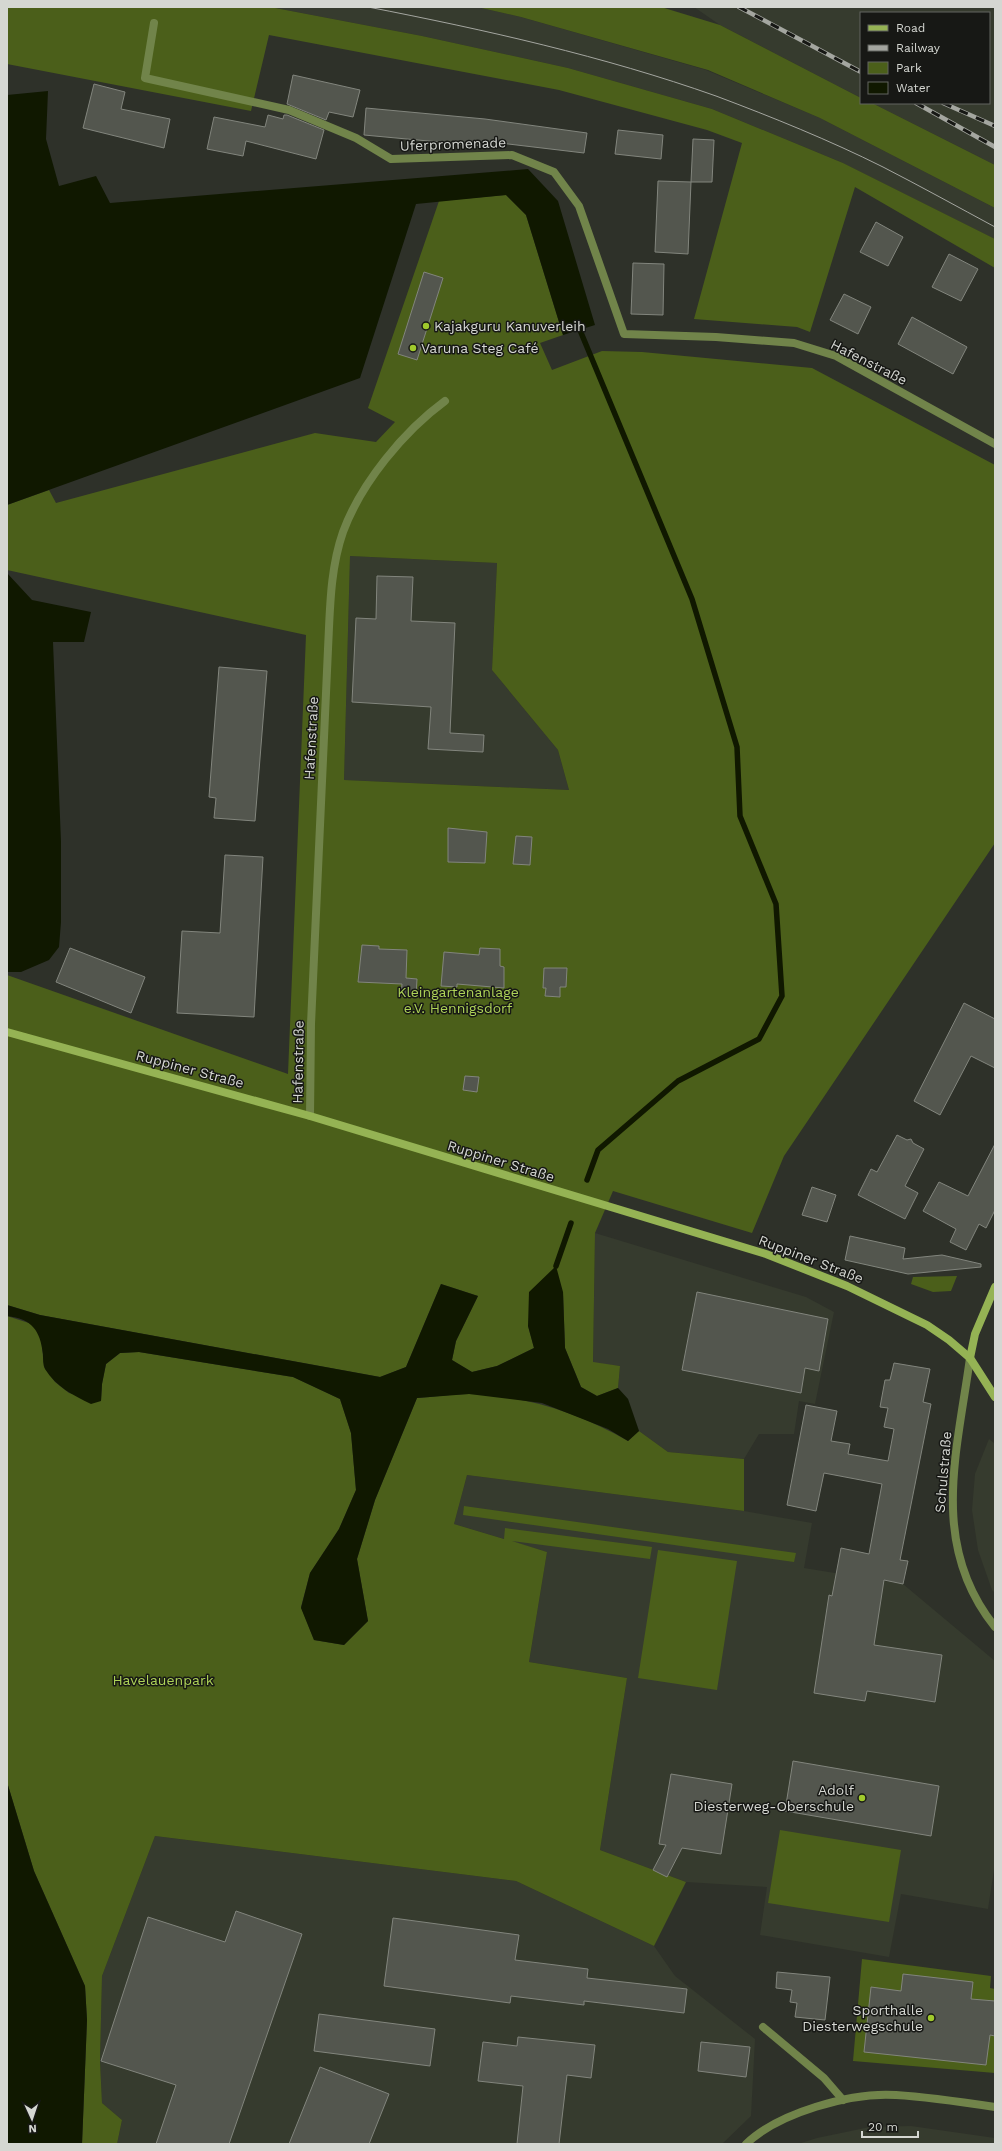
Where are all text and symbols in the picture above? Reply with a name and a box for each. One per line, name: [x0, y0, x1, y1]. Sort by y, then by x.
legend: [860, 12, 990, 104]
text: Road: [896, 21, 925, 35]
text: Railway: [896, 41, 941, 55]
text: Park: [896, 61, 922, 75]
text: Water: [896, 81, 931, 95]
street label: Uferpromenade: [399, 134, 507, 154]
place label: Kajakguru Kanuverleih: [434, 318, 586, 334]
marker: Kajakguru Kanuverleih: [421, 321, 431, 331]
street label: Hafenstraße: [828, 336, 910, 388]
place label: Varuna Steg Café: [421, 340, 539, 356]
marker: Varuna Steg Café: [408, 343, 418, 353]
street label: Hafenstraße: [301, 696, 321, 780]
park label: Kleingartenanlage e.V. Hennigsdorf: [397, 984, 519, 1016]
street label: Hafenstraße: [289, 1020, 307, 1104]
street label: Ruppiner Straße: [134, 1047, 246, 1091]
street label: Ruppiner Straße: [446, 1137, 556, 1185]
street label: Ruppiner Straße: [756, 1232, 866, 1286]
street label: Schulstraße: [931, 1431, 955, 1513]
park label: Havelauenpark: [112, 1672, 214, 1688]
place label: Adolf Diesterweg-Oberschule: [693, 1782, 854, 1814]
marker: Adolf Diesterweg-Oberschule: [857, 1793, 867, 1803]
place label: Sporthalle Diesterwegschule: [802, 2002, 923, 2034]
marker: Sporthalle Diesterwegschule: [926, 2013, 936, 2023]
north arrow: [12, 2099, 52, 2139]
scale bar: [862, 2113, 918, 2139]
text: 20 m: [868, 2120, 898, 2134]
text: N: [28, 2122, 37, 2135]

